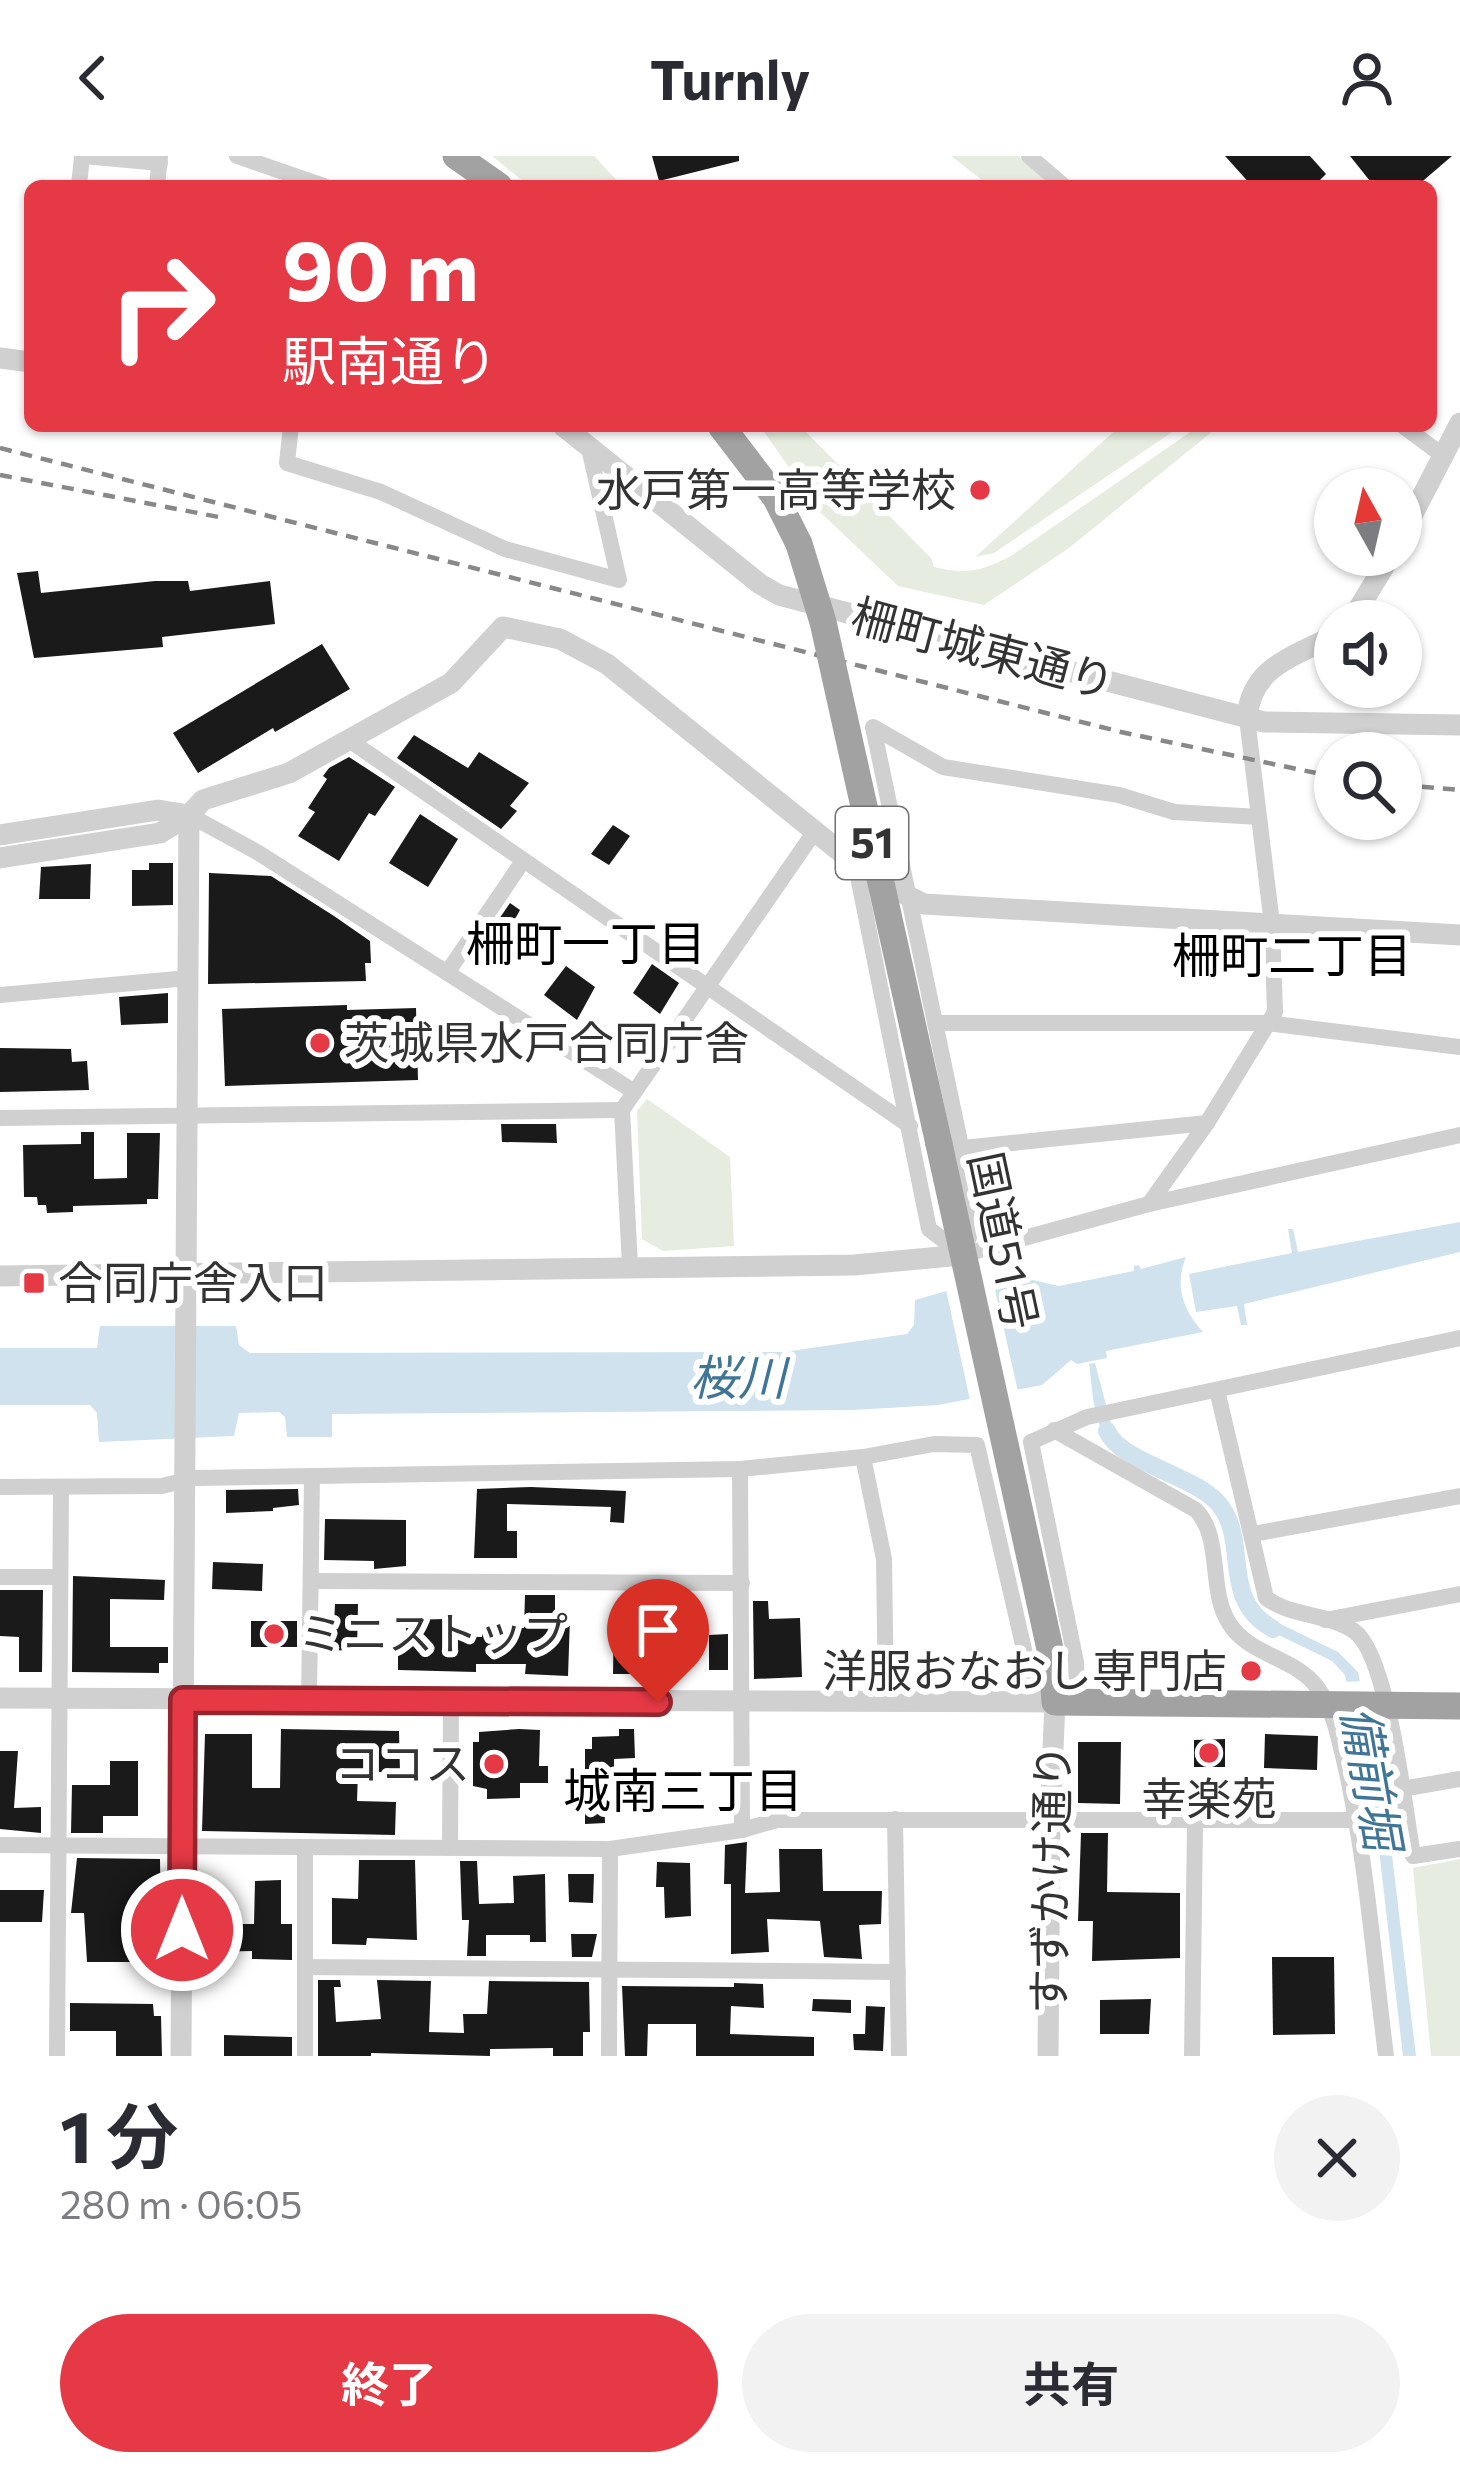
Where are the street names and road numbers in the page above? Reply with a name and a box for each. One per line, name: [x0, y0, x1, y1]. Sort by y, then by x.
street label: 柵町城東通り: [846, 585, 1121, 708]
road number: 51: [836, 807, 908, 879]
street label: 国道51号: [960, 1147, 1051, 1334]
street label: すずかけ通り: [1019, 1743, 1078, 2014]

